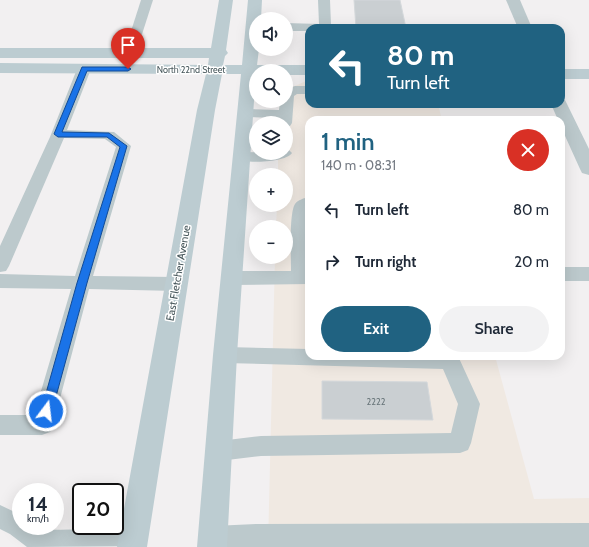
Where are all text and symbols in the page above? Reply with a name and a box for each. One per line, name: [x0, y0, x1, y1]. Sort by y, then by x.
map controls: [249, 12, 293, 264]
button: sound: [249, 12, 293, 56]
pin: [111, 28, 145, 69]
icon: arrive: [117, 34, 139, 56]
text: 80 m: [387, 38, 454, 72]
icon: left: [321, 40, 373, 92]
street label: North 22nd Street: [157, 64, 225, 75]
button: search: [249, 64, 293, 108]
text: Turn left: [387, 72, 450, 94]
button: layers: [249, 116, 293, 160]
text: 1 min: [321, 127, 375, 156]
button: close: [507, 129, 549, 171]
text: 140 m · 08:31: [321, 157, 396, 173]
button: +: [249, 168, 293, 212]
icon: left: [321, 199, 343, 221]
text: Turn left: [355, 201, 409, 219]
text: 80 m: [513, 201, 549, 219]
button: −: [249, 220, 293, 264]
street label: East Fletcher Avenue: [163, 224, 193, 322]
icon: right: [321, 251, 343, 273]
text: Turn right: [355, 253, 416, 271]
text: 20 m: [514, 253, 549, 271]
button: Exit: [321, 306, 431, 352]
button: Share: [439, 306, 549, 352]
position arrow: [25, 390, 67, 432]
house number: 2222: [367, 396, 386, 407]
speed limit sign: 20: [72, 483, 124, 535]
text: 14: [28, 492, 48, 516]
text: km/h: [27, 512, 49, 525]

